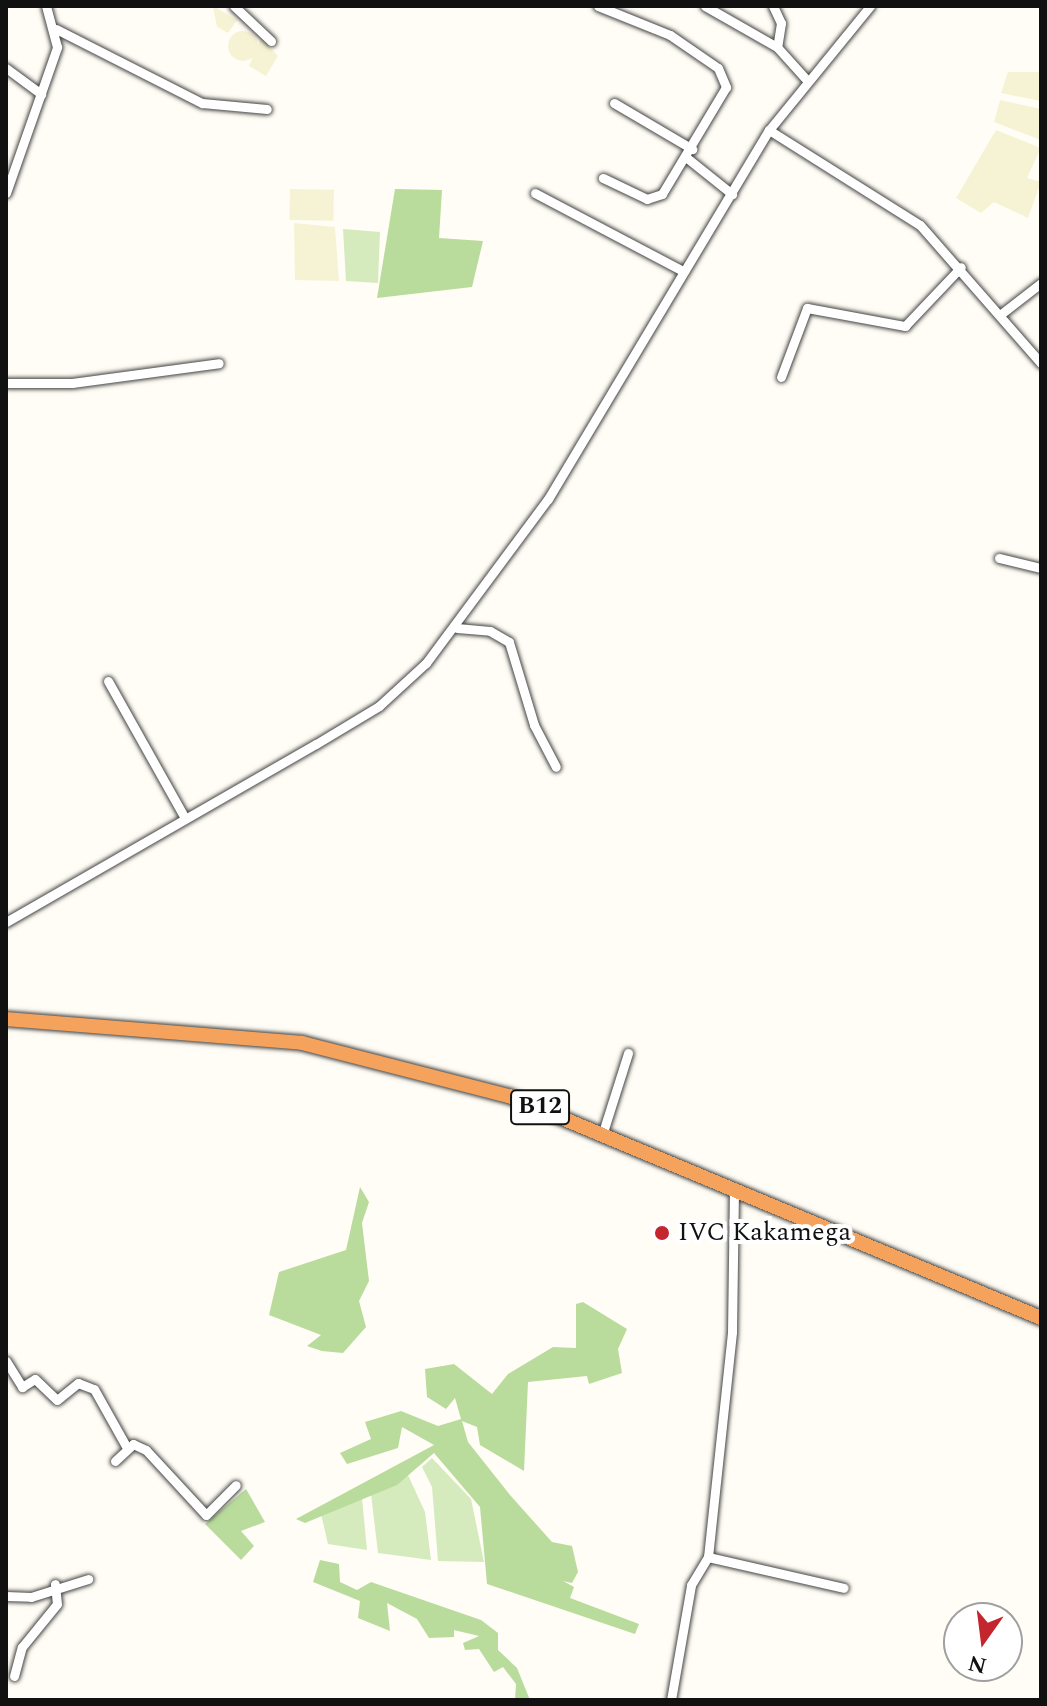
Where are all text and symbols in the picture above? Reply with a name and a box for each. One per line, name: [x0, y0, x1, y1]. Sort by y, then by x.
road number: B12: [510, 1087, 570, 1127]
place label: IVC Kakamega: [678, 1217, 851, 1249]
marker: IVC Kakamega: [653, 1224, 671, 1242]
north arrow: [943, 1602, 1023, 1682]
text: N: [965, 1646, 990, 1682]

